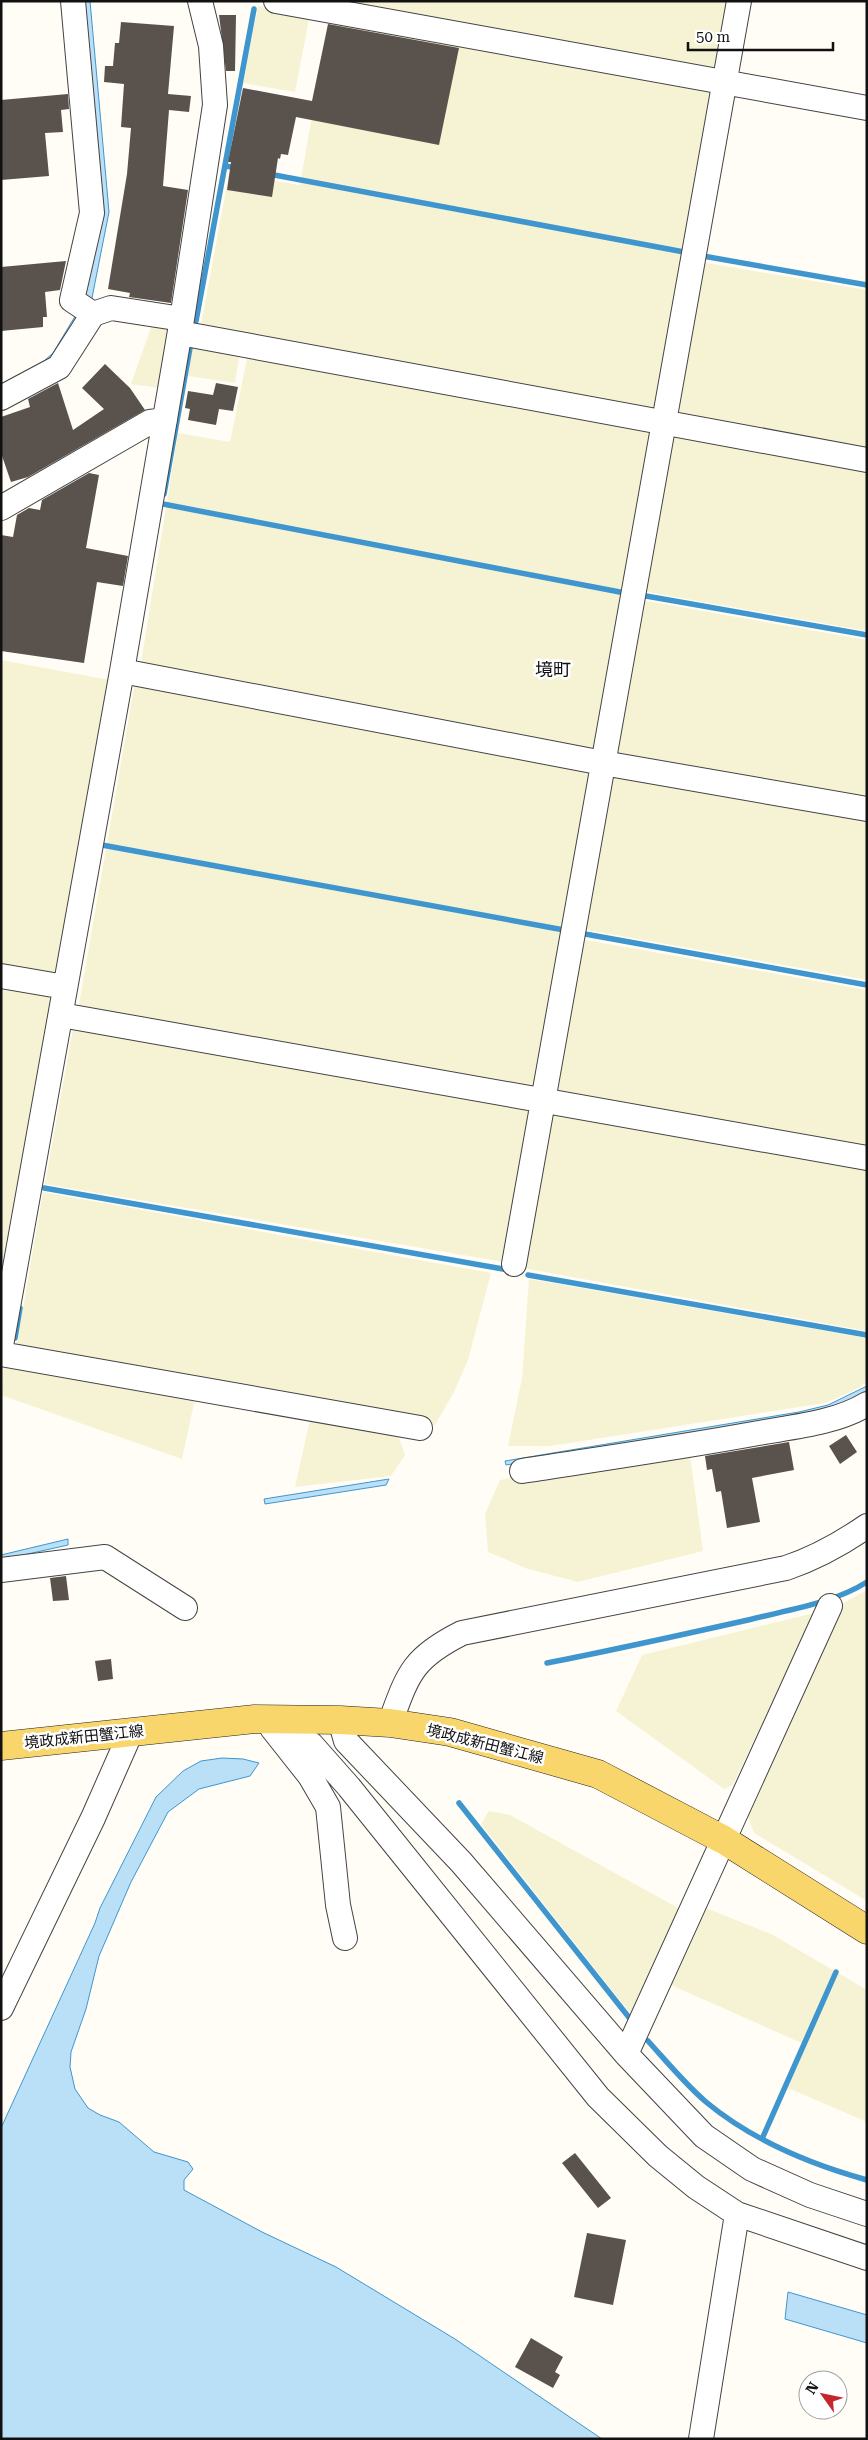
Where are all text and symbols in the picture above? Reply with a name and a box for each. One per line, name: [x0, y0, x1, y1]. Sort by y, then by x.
scale bar: [688, 20, 833, 52]
text: 50 m: [696, 28, 731, 46]
district label: 境町: [535, 659, 571, 680]
street label: 境政成新田蟹江線: [425, 1721, 545, 1767]
street label: 境政成新田蟹江線: [23, 1722, 145, 1752]
north arrow: [798, 2370, 848, 2420]
text: N: [802, 2379, 822, 2397]

